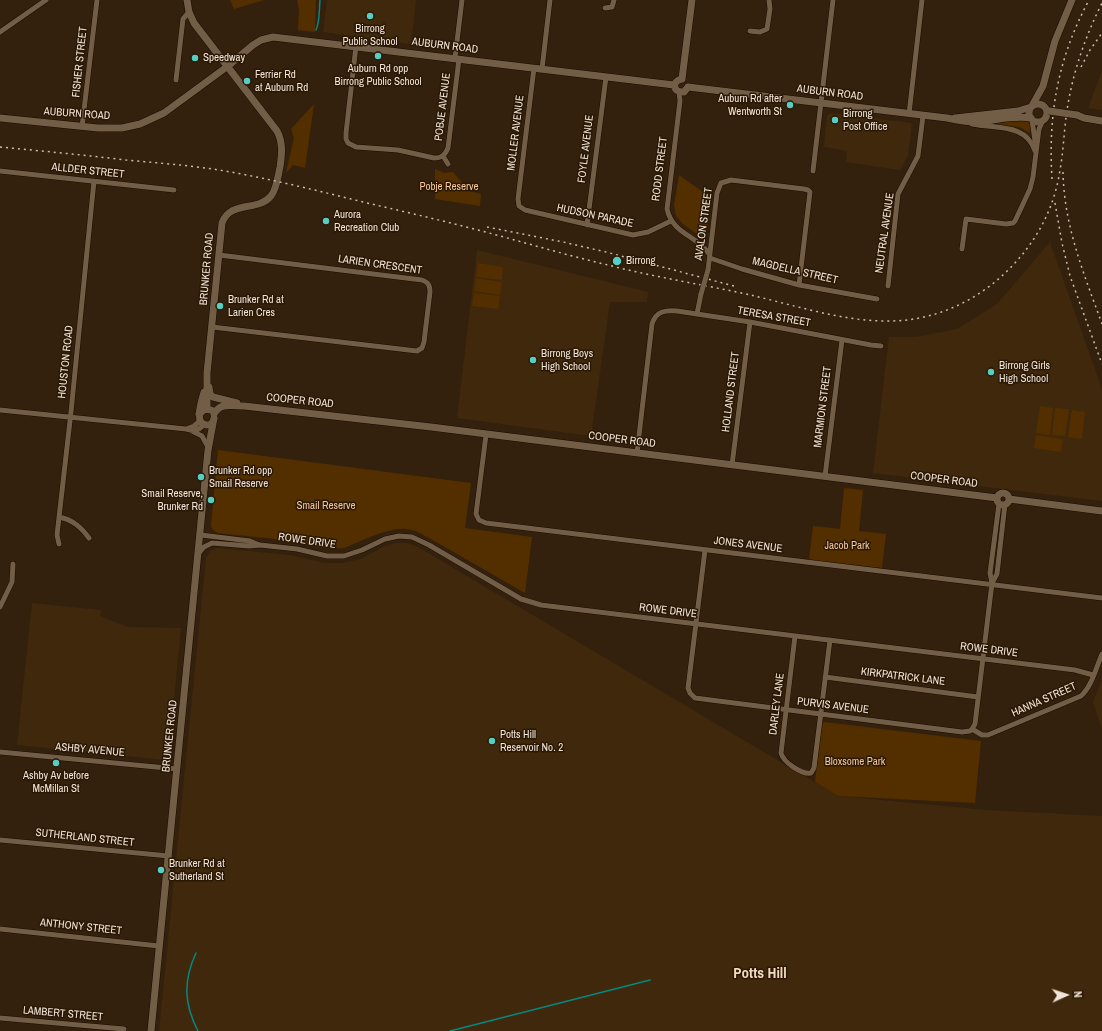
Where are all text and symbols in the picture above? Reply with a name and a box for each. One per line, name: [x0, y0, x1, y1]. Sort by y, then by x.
marker: Birrong Public School: [365, 11, 375, 21]
place label: Birrong Public School: [342, 22, 398, 48]
street label: FISHER STREET: [70, 26, 90, 98]
street label: AUBURN ROAD: [411, 35, 479, 57]
place label: Speedway: [203, 51, 245, 65]
marker: Auburn Rd opp Birrong Public School: [373, 51, 383, 61]
marker: Speedway: [190, 53, 200, 63]
place label: Auburn Rd opp Birrong Public School: [334, 62, 422, 88]
place label: Ferrier Rd at Auburn Rd: [255, 68, 308, 94]
street label: POBJE AVENUE: [432, 72, 454, 142]
marker: Ferrier Rd at Auburn Rd: [242, 76, 252, 86]
street label: AUBURN ROAD: [796, 82, 864, 104]
place label: Auburn Rd after Wentworth St: [718, 92, 782, 118]
street label: MOLLER AVENUE: [505, 94, 527, 172]
marker: Auburn Rd after Wentworth St: [785, 100, 795, 110]
street label: AUBURN ROAD: [43, 105, 111, 123]
place label: Birrong Post Office: [843, 107, 887, 133]
street label: FOYLE AVENUE: [575, 114, 597, 184]
marker: Birrong Post Office: [830, 115, 840, 125]
street label: RODD STREET: [650, 136, 670, 202]
street label: ALLDER STREET: [51, 161, 125, 181]
park label: Pobje Reserve: [419, 180, 479, 194]
street label: AVALON STREET: [692, 187, 716, 261]
street label: NEUTRAL AVENUE: [873, 192, 897, 274]
street label: HUDSON PARADE: [555, 201, 635, 231]
place label: Aurora Recreation Club: [334, 208, 399, 234]
marker: Aurora Recreation Club: [321, 216, 331, 226]
street label: BRUNKER ROAD: [197, 232, 217, 306]
street label: LARIEN CRESCENT: [337, 253, 423, 277]
place label: Birrong: [626, 254, 656, 268]
marker: Birrong: [611, 255, 623, 267]
street label: MAGDELLA STREET: [751, 255, 839, 287]
place label: Brunker Rd at Larien Cres: [228, 293, 284, 319]
marker: Brunker Rd at Larien Cres: [215, 301, 225, 311]
street label: TERESA STREET: [736, 304, 812, 330]
street label: HOUSTON ROAD: [56, 325, 76, 399]
place label: Birrong Boys High School: [541, 347, 593, 373]
street label: HOLLAND STREET: [720, 351, 742, 433]
marker: Birrong Boys High School: [528, 355, 538, 365]
place label: Birrong Girls High School: [999, 359, 1050, 385]
street label: MARMION STREET: [811, 366, 835, 448]
marker: Birrong Girls High School: [986, 367, 996, 377]
street label: COOPER ROAD: [266, 391, 334, 411]
street label: COOPER ROAD: [588, 429, 656, 451]
place label: Brunker Rd opp Smail Reserve: [209, 464, 272, 490]
street label: COOPER ROAD: [910, 469, 978, 491]
marker: Brunker Rd opp Smail Reserve: [196, 472, 206, 482]
place label: Smail Reserve, Brunker Rd: [141, 487, 203, 513]
marker: Smail Reserve, Brunker Rd: [206, 495, 216, 505]
park label: Smail Reserve: [296, 499, 356, 513]
street label: ROWE DRIVE: [277, 530, 337, 552]
street label: JONES AVENUE: [713, 534, 783, 556]
park label: Jacob Park: [824, 539, 870, 553]
street label: ROWE DRIVE: [638, 601, 698, 621]
street label: ROWE DRIVE: [959, 640, 1019, 660]
street label: KIRKPATRICK LANE: [860, 665, 946, 689]
street label: DARLEY LANE: [767, 672, 787, 736]
street label: HANNA STREET: [1009, 680, 1079, 720]
street label: PURVIS AVENUE: [796, 695, 870, 717]
street label: BRUNKER ROAD: [160, 699, 180, 773]
place label: Potts Hill Reservoir No. 2: [500, 728, 563, 754]
marker: Potts Hill Reservoir No. 2: [487, 736, 497, 746]
street label: ASHBY AVENUE: [55, 740, 125, 760]
park label: Bloxsome Park: [825, 755, 885, 769]
marker: Ashby Av before McMillan St: [51, 758, 61, 768]
place label: Ashby Av before McMillan St: [23, 769, 89, 795]
street label: SUTHERLAND STREET: [35, 826, 135, 850]
place label: Brunker Rd at Sutherland St: [169, 857, 225, 883]
marker: Brunker Rd at Sutherland St: [156, 865, 166, 875]
street label: ANTHONY STREET: [39, 916, 123, 938]
district label: Potts Hill: [733, 965, 787, 983]
north arrow: [1046, 975, 1086, 1015]
text: N: [1071, 991, 1085, 998]
street label: LAMBERT STREET: [22, 1004, 104, 1024]

